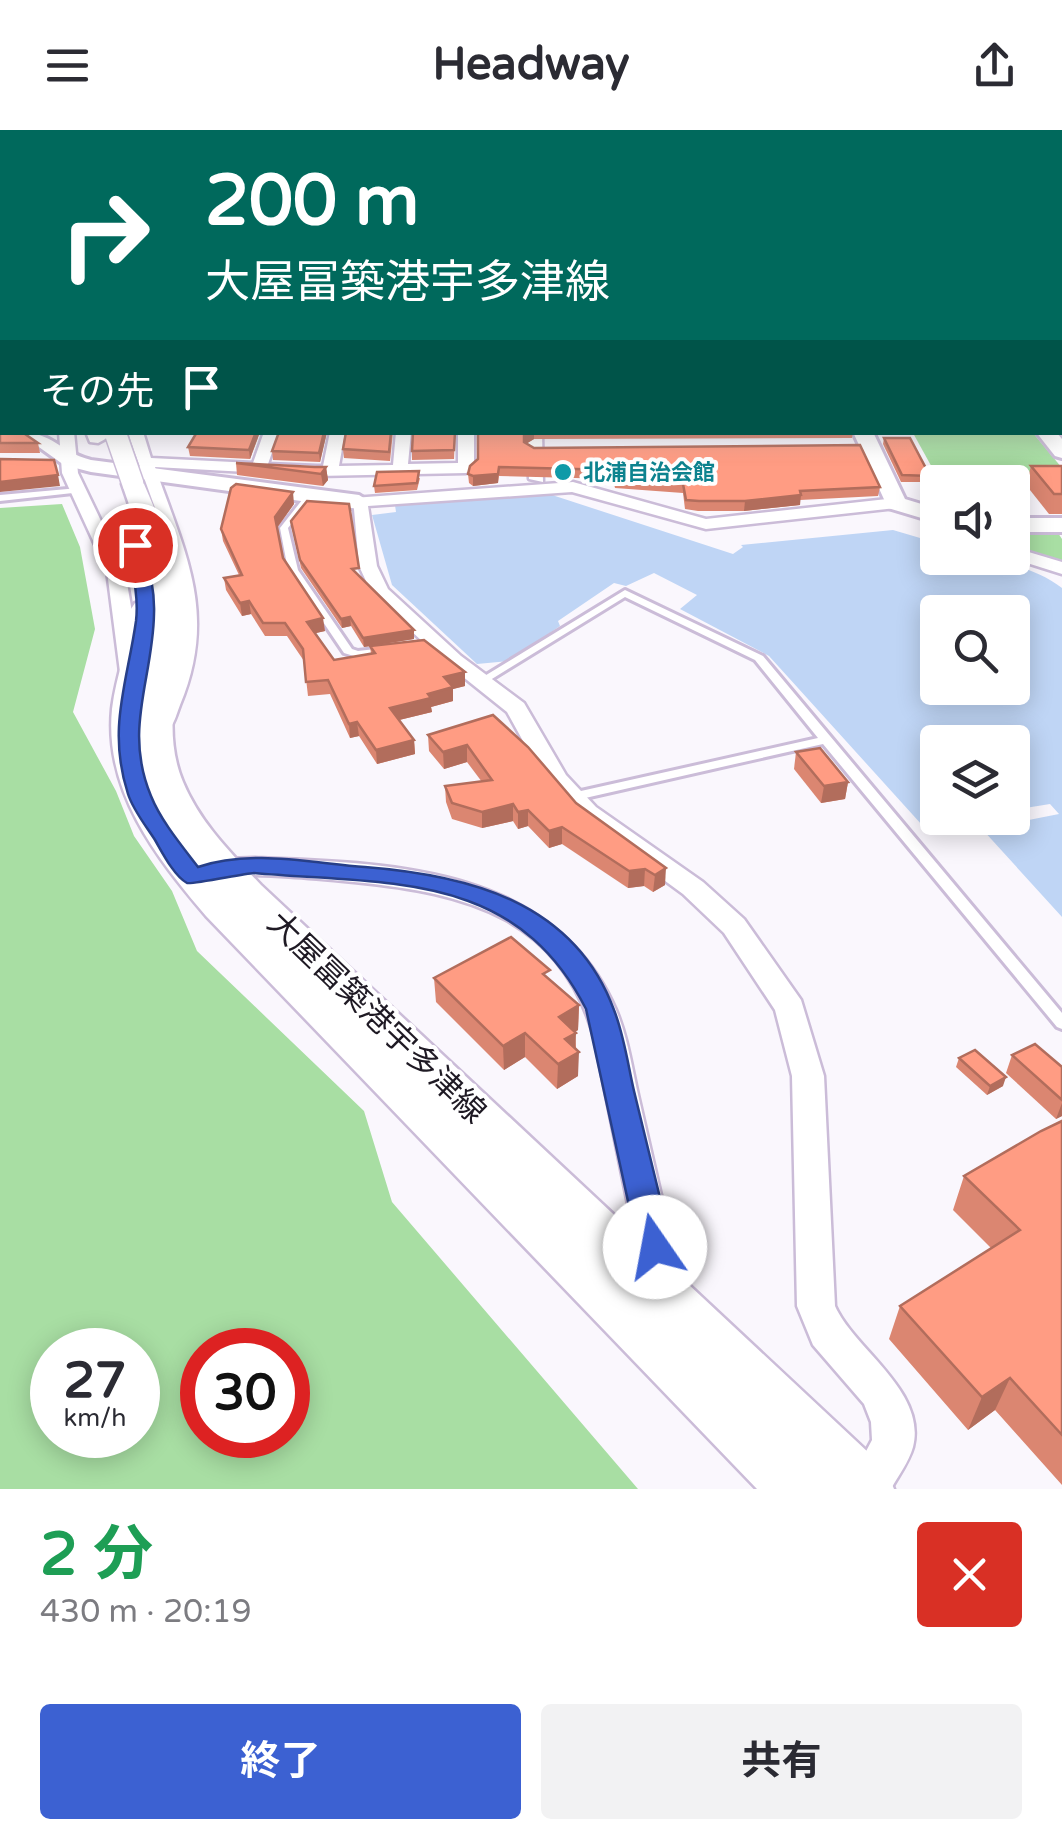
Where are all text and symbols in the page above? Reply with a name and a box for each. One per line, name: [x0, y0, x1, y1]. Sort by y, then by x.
icon: menu: [40, 38, 95, 93]
text: Headway: [433, 38, 629, 92]
icon: share: [967, 38, 1022, 93]
text: 200 m: [205, 160, 419, 244]
icon: right: [40, 170, 170, 300]
text: 大屋冨築港宇多津線: [205, 256, 610, 310]
icon: arrive: [174, 360, 229, 415]
text: その先: [40, 369, 154, 415]
place label: 北浦自治会館: [583, 460, 715, 486]
marker: 北浦自治会館: [552, 461, 574, 483]
map controls: [920, 465, 1030, 835]
button: sound: [920, 465, 1030, 575]
pin: [93, 503, 178, 588]
icon: arrive: [108, 518, 163, 573]
button: search: [920, 595, 1030, 705]
button: layers: [920, 725, 1030, 835]
street label: 大屋冨築港宇多津線: [260, 904, 493, 1131]
position arrow: [603, 1195, 707, 1299]
speed limit sign: 30: [180, 1328, 310, 1458]
text: 27: [64, 1351, 126, 1411]
text: km/h: [64, 1403, 126, 1433]
text: 2 分: [40, 1519, 153, 1591]
button: close: [917, 1522, 1022, 1627]
text: 430 m · 20:19: [40, 1593, 252, 1631]
button: 終了: [40, 1704, 521, 1819]
button: 共有: [541, 1704, 1022, 1819]

